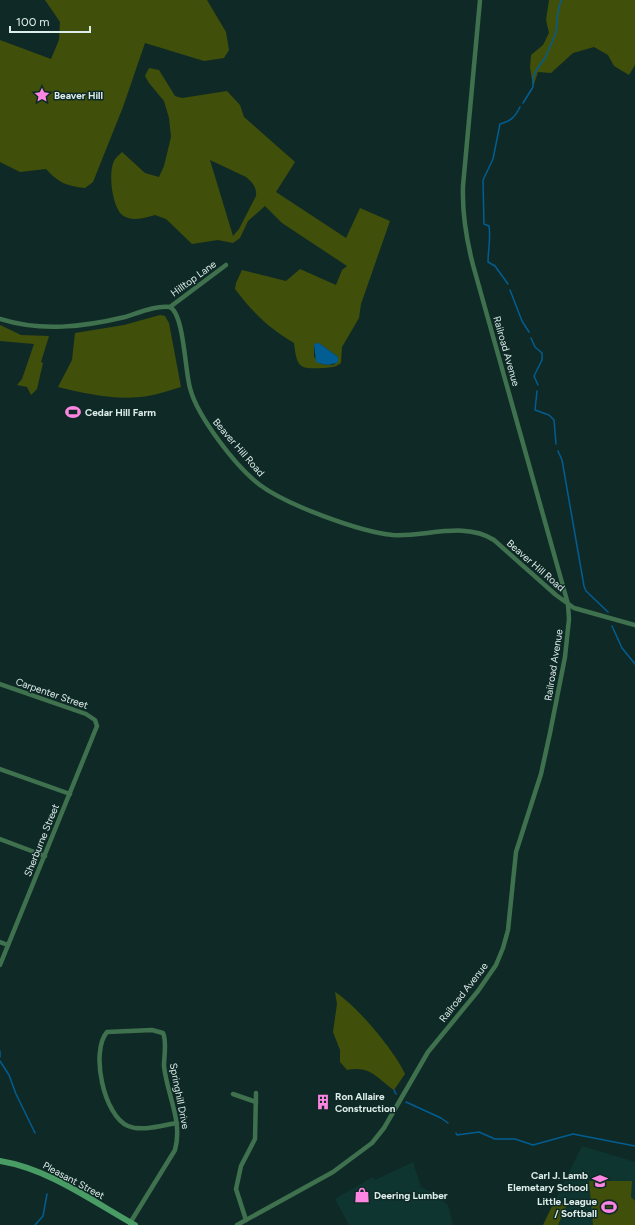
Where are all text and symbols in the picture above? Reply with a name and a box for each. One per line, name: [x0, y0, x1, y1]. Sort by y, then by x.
scale bar: [10, 8, 90, 34]
text: 100 m: [16, 15, 50, 29]
place icon: Beaver Hill: [33, 86, 51, 104]
place label: Beaver Hill: [54, 89, 103, 102]
street label: Hilltop Lane: [168, 257, 219, 299]
street label: Railroad Avenue: [490, 315, 523, 388]
sports icon: Cedar Hill Farm: [64, 403, 82, 421]
place label: Cedar Hill Farm: [85, 406, 156, 419]
street label: Beaver Hill Road: [210, 416, 267, 479]
street label: Beaver Hill Road: [504, 537, 567, 594]
street label: Railroad Avenue: [541, 628, 566, 702]
street label: Carpenter Street: [14, 675, 90, 712]
street label: Sherburne Street: [21, 802, 62, 878]
street label: Railroad Avenue: [436, 959, 491, 1025]
street label: Springhill Drive: [167, 1062, 192, 1131]
place label: Ron Allaire Construction: [335, 1090, 396, 1115]
building icon: Ron Allaire Construction: [314, 1093, 332, 1111]
street label: Pleasant Street: [41, 1159, 107, 1202]
place label: Carl J. Lamb Elemetary School: [507, 1169, 588, 1194]
school or university icon: Carl J. Lamb Elemetary School: [591, 1172, 609, 1190]
shop icon: Deering Lumber: [353, 1186, 371, 1204]
place label: Deering Lumber: [374, 1189, 448, 1202]
place label: Little League / Softball: [537, 1195, 597, 1220]
sports icon: Little League / Softball: [600, 1198, 618, 1216]

